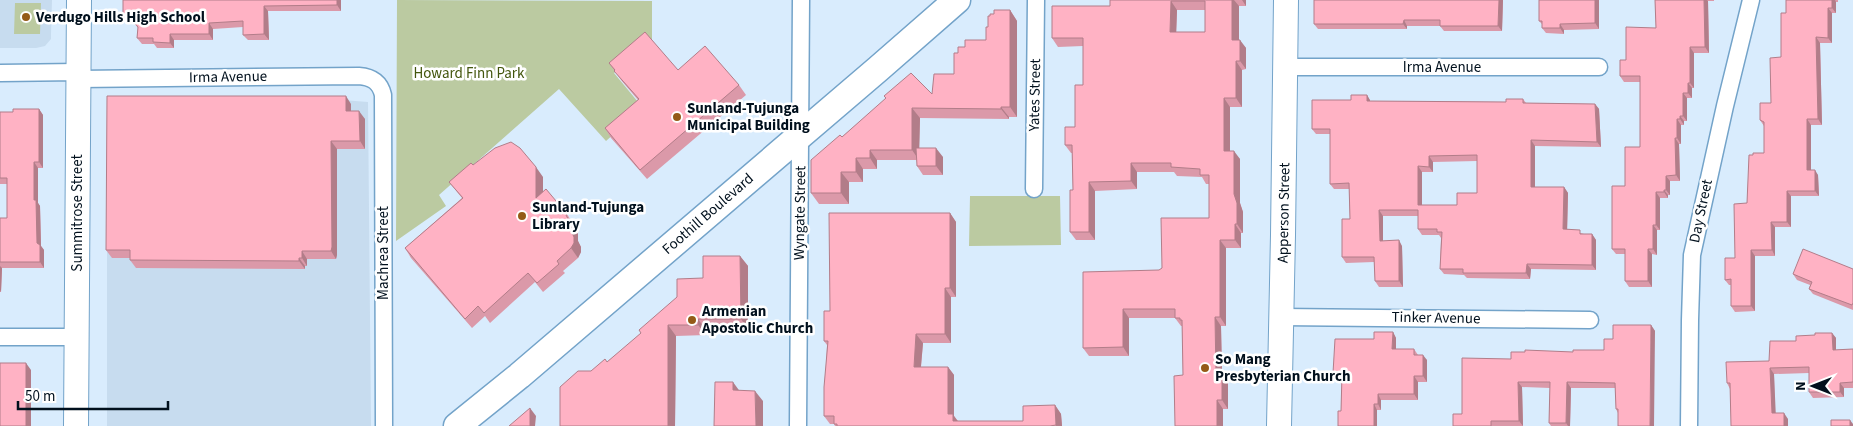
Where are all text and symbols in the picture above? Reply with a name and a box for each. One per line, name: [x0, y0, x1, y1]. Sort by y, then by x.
place label: Verdugo Hills High School: [35, 7, 206, 28]
marker: Verdugo Hills High School: [20, 11, 32, 23]
street label: Irma Avenue: [1403, 57, 1481, 78]
street label: Yates Street: [1024, 58, 1046, 133]
park label: Howard Finn Park: [414, 63, 525, 84]
street label: Irma Avenue: [189, 66, 267, 88]
place label: Sunland-Tujunga Municipal Building: [687, 98, 810, 136]
marker: Sunland-Tujunga Municipal Building: [671, 111, 683, 123]
street label: Summitrose Street: [67, 154, 88, 272]
street label: Apperson Street: [1273, 163, 1295, 263]
street label: Wyngate Street: [789, 166, 811, 260]
street label: Foothill Boulevard: [658, 168, 758, 260]
street label: Day Street: [1684, 177, 1718, 245]
place label: Sunland-Tujunga Library: [532, 197, 644, 235]
street label: Machrea Street: [373, 206, 394, 300]
marker: Sunland-Tujunga Library: [516, 210, 528, 222]
place label: Armenian Apostolic Church: [701, 301, 813, 339]
street label: Tinker Avenue: [1391, 307, 1481, 329]
marker: Armenian Apostolic Church: [686, 314, 698, 326]
place label: So Mang Presbyterian Church: [1215, 349, 1351, 387]
north arrow: [1788, 361, 1838, 411]
marker: So Mang Presbyterian Church: [1199, 362, 1211, 374]
scale bar: [18, 378, 168, 410]
text: N: [1791, 381, 1811, 391]
text: 50 m: [25, 386, 55, 407]

